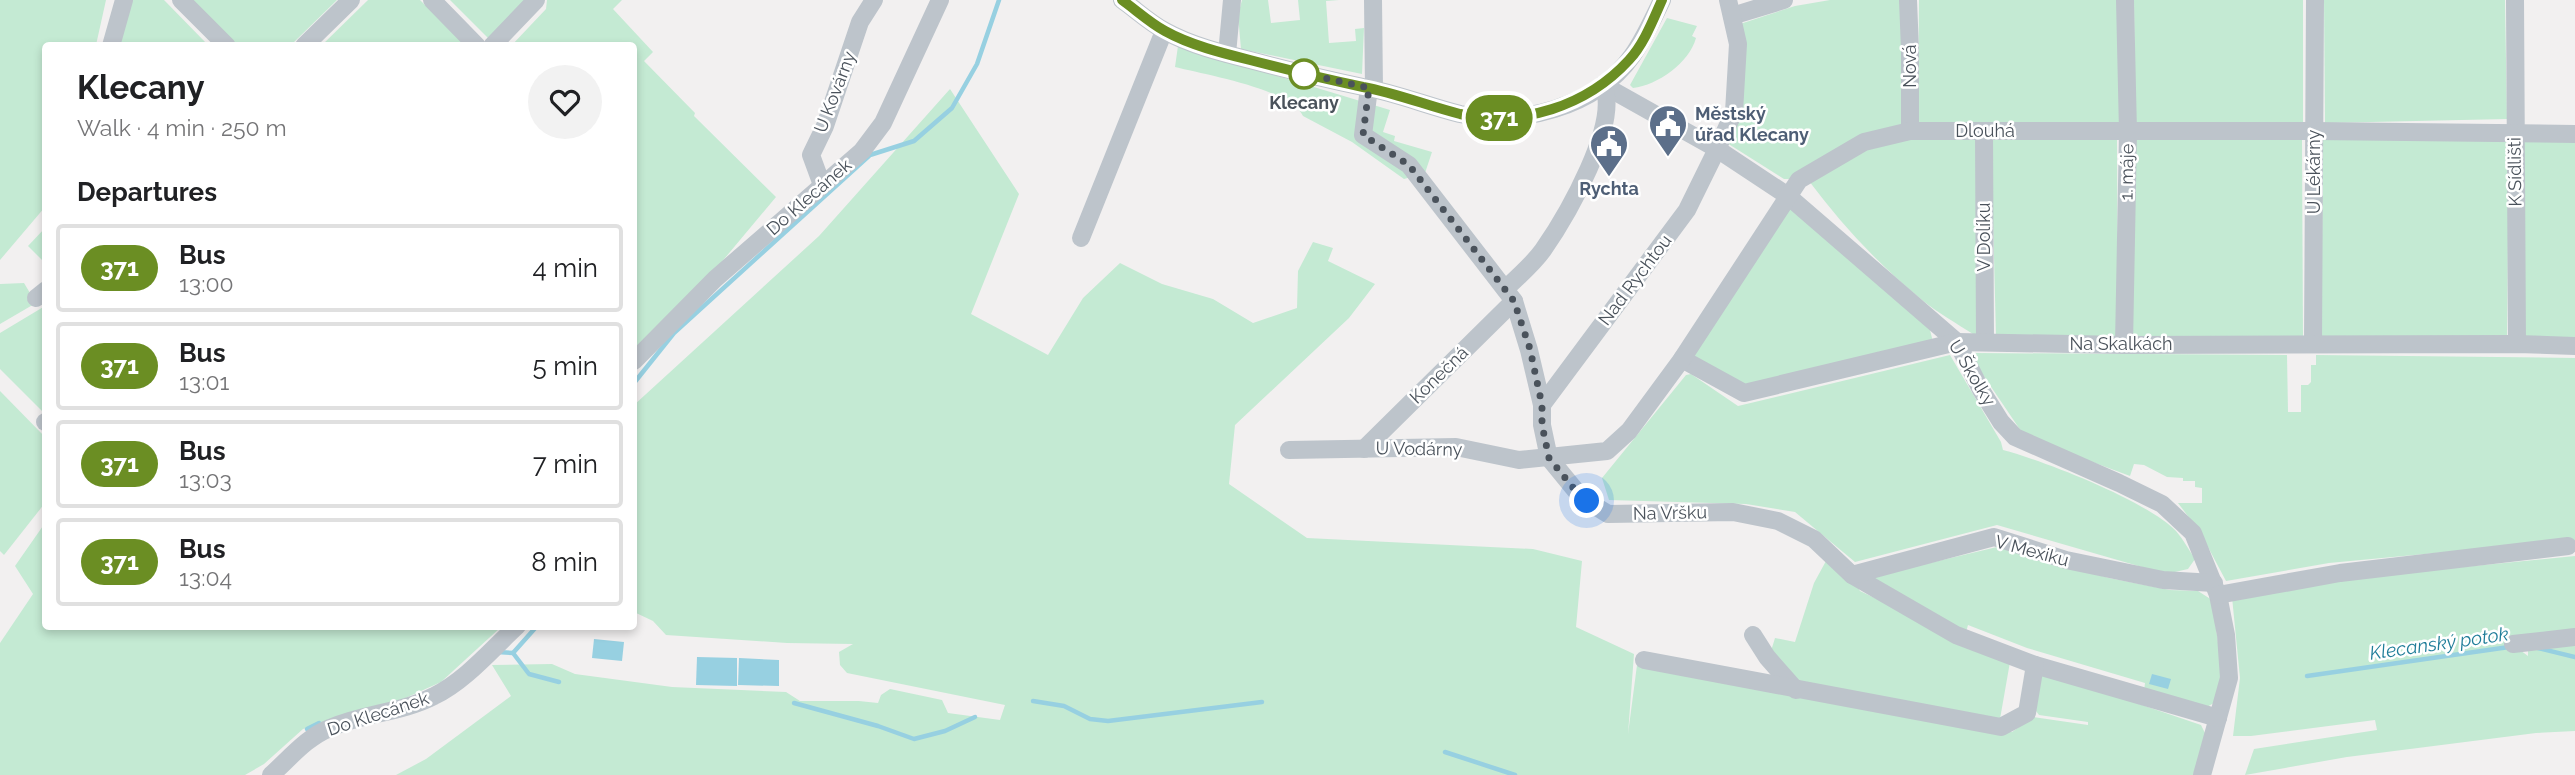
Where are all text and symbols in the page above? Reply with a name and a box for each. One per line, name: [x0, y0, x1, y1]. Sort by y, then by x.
street label: Nová: [1899, 44, 1920, 88]
street label: U Kovárny: [809, 48, 860, 135]
marker: Klecany: [1289, 59, 1319, 89]
button: heart: [528, 65, 602, 139]
text: Klecany: [77, 68, 205, 107]
place label: Klecany: [1269, 92, 1339, 113]
line badge: 371: [1459, 95, 1539, 141]
text: 371: [1480, 103, 1518, 132]
public building icon: Městský úřad Klecany: [1647, 103, 1689, 158]
place label: Městský úřad Klecany: [1695, 103, 1809, 145]
text: Walk · 4 min · 250 m: [77, 114, 287, 141]
street label: Dlouhá: [1955, 120, 2015, 141]
public building icon: Rychta: [1588, 123, 1630, 178]
street label: U Lékárny: [2303, 129, 2324, 214]
street label: K Sídlišti: [2503, 137, 2526, 207]
street label: 1. máje: [2116, 143, 2138, 201]
street label: Do Klecánek: [762, 154, 856, 239]
text: Departures: [77, 177, 217, 207]
place label: Rychta: [1579, 178, 1639, 199]
street label: V Dolíku: [1973, 203, 1994, 271]
street label: Nad Rychtou: [1594, 230, 1676, 329]
text: Bus: [179, 240, 226, 270]
text: 371: [100, 253, 139, 282]
text: 4 min: [532, 253, 598, 283]
text: 13:00: [179, 270, 234, 297]
street label: Na Skalkách: [2069, 333, 2173, 354]
street label: U Školky: [1945, 336, 2001, 410]
text: Bus: [179, 338, 226, 368]
street label: Konečná: [1405, 342, 1472, 408]
text: 371: [100, 351, 139, 380]
text: 5 min: [532, 351, 598, 381]
text: 13:01: [179, 368, 229, 395]
text: Bus: [179, 436, 226, 466]
street label: U Vodárny: [1375, 437, 1463, 460]
text: 371: [100, 449, 139, 478]
text: 7 min: [533, 449, 598, 479]
text: 13:03: [179, 466, 232, 493]
your location: [1569, 483, 1604, 518]
street label: Na Vršku: [1633, 501, 1707, 524]
street label: V Mexiku: [1993, 531, 2071, 570]
text: Bus: [179, 534, 226, 564]
text: 371: [100, 547, 139, 576]
text: 8 min: [531, 547, 598, 577]
text: 13:04: [179, 564, 232, 591]
water label: Klecanský potok: [2368, 622, 2510, 664]
street label: Do Klecánek: [324, 687, 432, 740]

